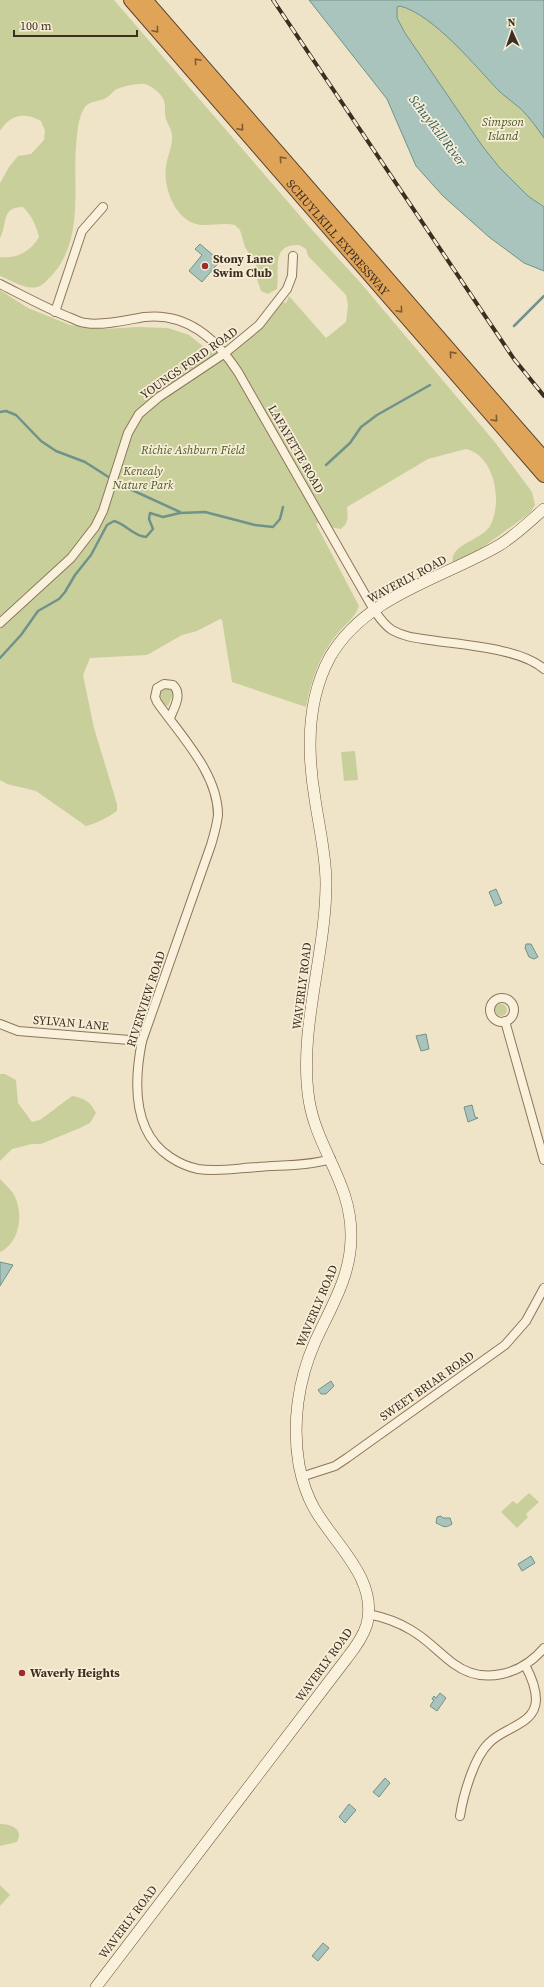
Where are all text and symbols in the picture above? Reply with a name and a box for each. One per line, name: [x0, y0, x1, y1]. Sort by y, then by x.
scale bar: [14, 12, 137, 38]
north arrow: [492, 12, 532, 52]
text: N: [507, 15, 516, 30]
text: 100 m: [20, 18, 52, 34]
one-way arrow: [152, 25, 159, 32]
one-way arrow: [195, 58, 202, 66]
water label: Schuylkill River: [405, 91, 470, 170]
park label: Simpson Island: [482, 114, 524, 144]
one-way arrow: [237, 123, 244, 130]
one-way arrow: [280, 157, 287, 164]
street label: SCHUYLKILL EXPRESSWAY: [283, 176, 393, 300]
place label: Stony Lane Swim Club: [213, 251, 273, 281]
marker: Stony Lane Swim Club: [200, 261, 210, 271]
one-way arrow: [395, 306, 402, 313]
street label: YOUNGS FORD ROAD: [137, 323, 241, 403]
one-way arrow: [450, 351, 457, 358]
street label: LAFAYETTE ROAD: [264, 402, 328, 496]
one-way arrow: [490, 414, 498, 422]
park label: Richie Ashburn Field: [140, 442, 246, 458]
park label: Kenealy Nature Park: [112, 463, 174, 493]
street label: WAVERLY ROAD: [365, 551, 449, 607]
street label: WAVERLY ROAD: [289, 941, 315, 1031]
street label: RIVERVIEW ROAD: [123, 949, 169, 1049]
street label: SYLVAN LANE: [32, 1012, 110, 1034]
street label: WAVERLY ROAD: [292, 1262, 342, 1350]
street label: SWEET BRIAR ROAD: [377, 1347, 477, 1425]
street label: WAVERLY ROAD: [292, 1625, 356, 1705]
place label: Waverly Heights: [30, 1665, 120, 1681]
marker: Waverly Heights: [17, 1668, 27, 1678]
street label: WAVERLY ROAD: [95, 1882, 161, 1962]

